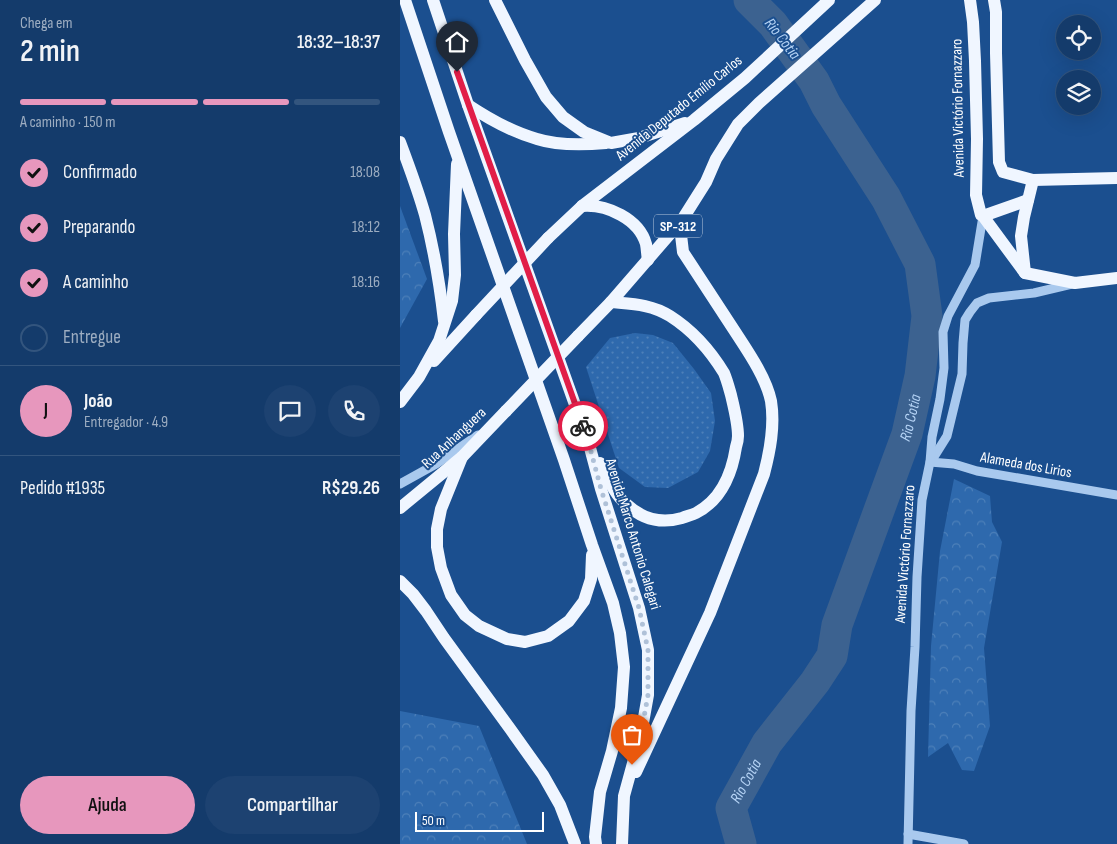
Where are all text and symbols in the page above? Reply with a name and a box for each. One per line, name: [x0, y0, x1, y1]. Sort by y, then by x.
text: Chega em: [20, 14, 73, 33]
water label: Rio Cotia: [760, 15, 804, 64]
map controls: [1056, 15, 1101, 115]
button: locate: [1056, 15, 1101, 60]
pin: [436, 21, 478, 72]
icon: home: [443, 28, 471, 56]
text: 18:32–18:37: [297, 31, 380, 54]
text: 2 min: [20, 32, 80, 71]
street label: Avenida Victório Fornazzaro: [947, 39, 969, 178]
street label: Avenida Deputado Emílio Carlos: [611, 51, 746, 165]
button: layers: [1056, 70, 1101, 115]
text: A caminho · 150 m: [20, 113, 116, 132]
icon: check: [20, 159, 48, 187]
text: Confirmado: [63, 161, 137, 184]
text: 18:08: [350, 163, 380, 182]
icon: check: [20, 214, 48, 242]
road number: SP-312: [654, 215, 702, 238]
text: Preparando: [63, 216, 135, 239]
text: 18:12: [352, 218, 380, 237]
icon: check: [20, 269, 48, 297]
text: A caminho: [63, 271, 129, 294]
text: 18:16: [352, 273, 380, 292]
text: Entregue: [63, 326, 121, 349]
button: chat: [264, 385, 316, 437]
button: phone: [328, 385, 380, 437]
text: João: [84, 390, 113, 413]
water label: Rio Cotia: [896, 392, 925, 444]
text: J: [44, 399, 48, 422]
courier: [558, 401, 608, 451]
street label: Rua Anhanguera: [418, 403, 490, 473]
icon: bike: [569, 412, 597, 440]
text: Entregador · 4.9: [84, 413, 168, 432]
street label: Alameda dos Lirios: [978, 447, 1073, 482]
street label: Avenida Marco Antonio Calegari: [601, 455, 665, 612]
text: Pedido #1935: [20, 477, 105, 500]
text: R$29.26: [322, 477, 380, 500]
street label: Avenida Victório Fornazzaro: [891, 484, 919, 625]
pin: [611, 714, 653, 765]
icon: bag: [618, 721, 646, 749]
water label: Rio Cotia: [726, 755, 766, 807]
button: Ajuda: [20, 776, 195, 834]
button: Compartilhar: [205, 776, 380, 834]
scale bar: [415, 809, 544, 832]
text: 50 m: [422, 812, 445, 829]

